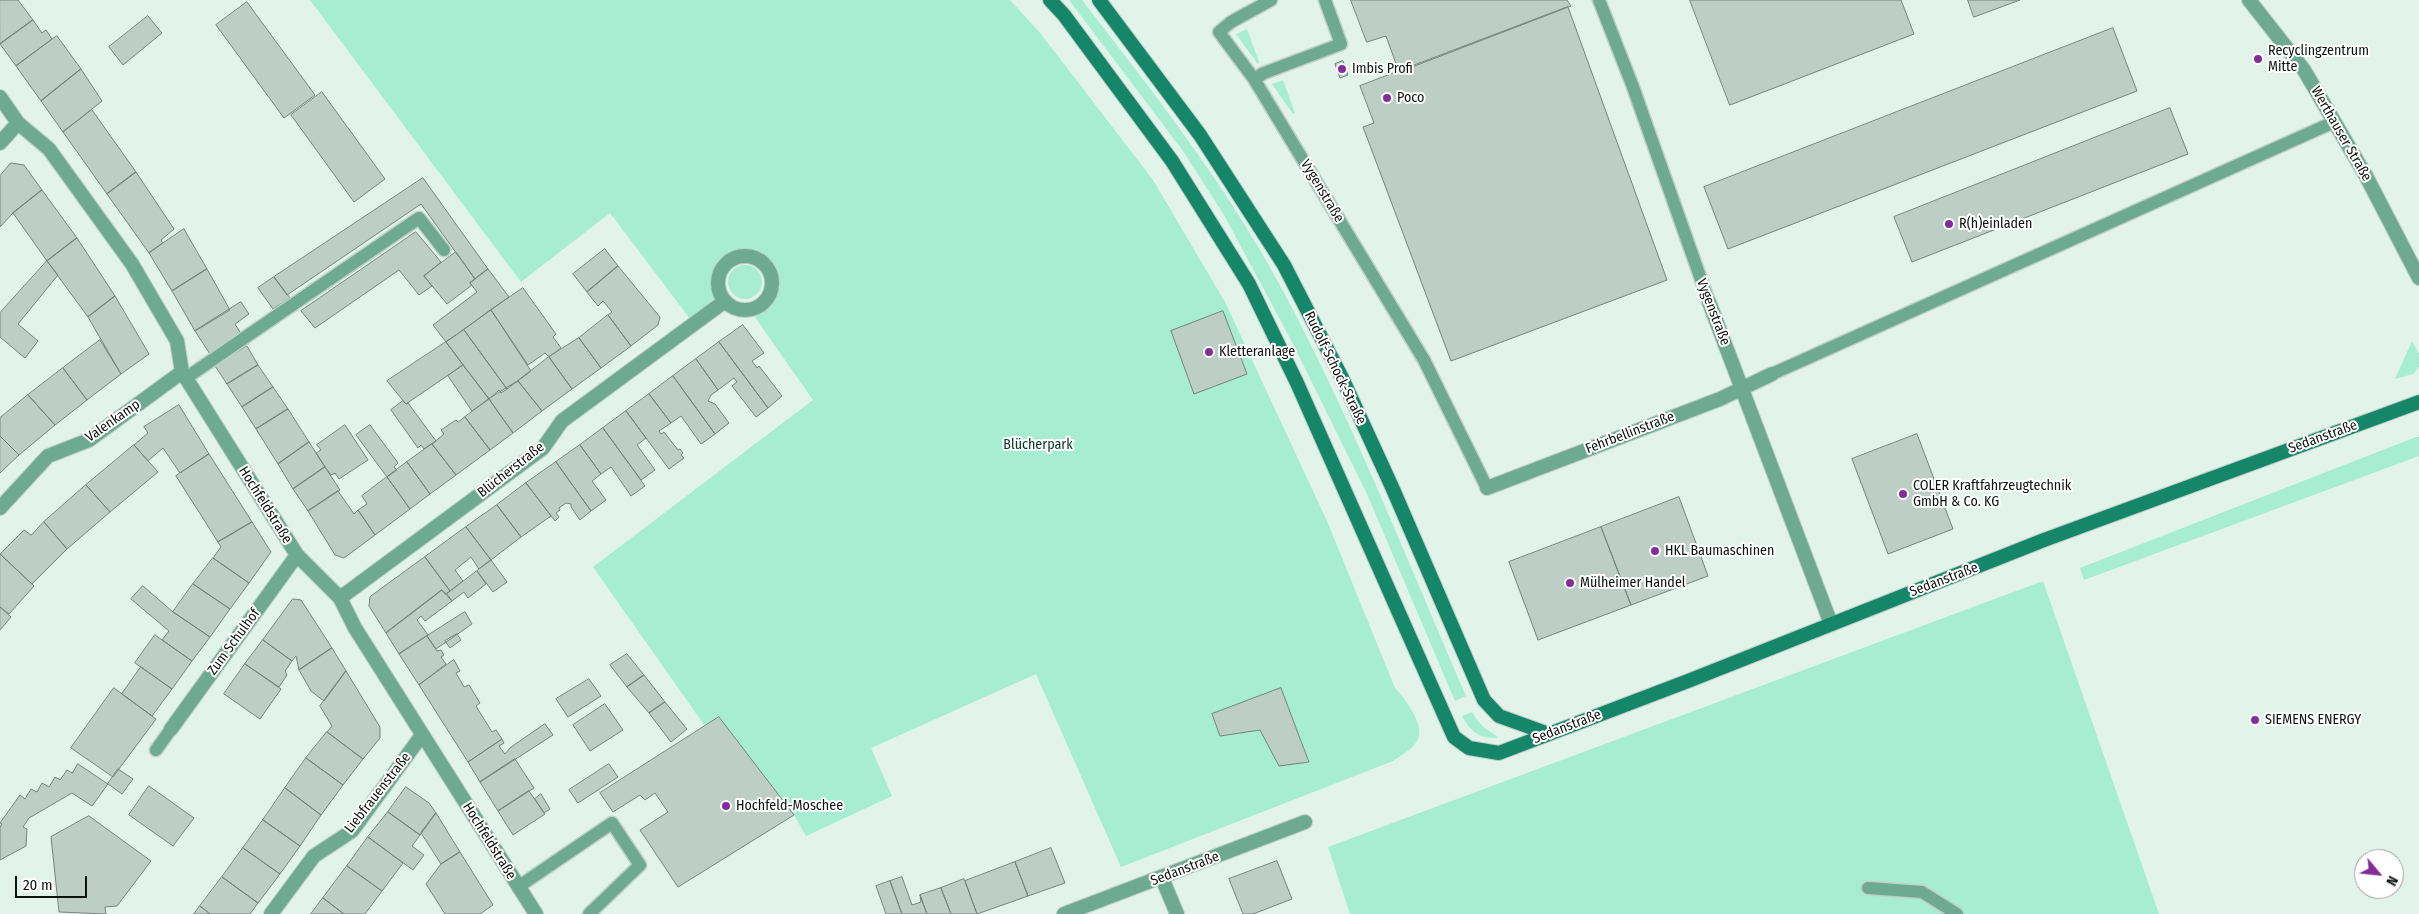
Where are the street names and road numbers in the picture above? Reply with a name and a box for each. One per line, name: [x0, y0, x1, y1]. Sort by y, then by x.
street label: Werthauser Straße: [2307, 84, 2375, 184]
street label: Vygenstraße: [1297, 157, 1347, 225]
street label: Vygenstraße: [1693, 276, 1733, 348]
street label: Rudolf-Schock-Straße: [1300, 309, 1370, 427]
street label: Valenkamp: [83, 396, 143, 446]
street label: Fehrbellinstraße: [1583, 408, 1677, 458]
street label: Sedanstraße: [2286, 417, 2360, 457]
street label: Blücherstraße: [474, 439, 548, 501]
street label: Hochfeldstraße: [235, 463, 295, 547]
street label: Sedanstraße: [1907, 559, 1981, 601]
street label: Zum Schulhof: [204, 605, 264, 679]
street label: Sedanstraße: [1530, 706, 1604, 748]
street label: Liebfrauenstraße: [341, 749, 415, 837]
street label: Hochfeldstraße: [459, 799, 519, 883]
street label: Sedanstraße: [1148, 848, 1222, 890]

